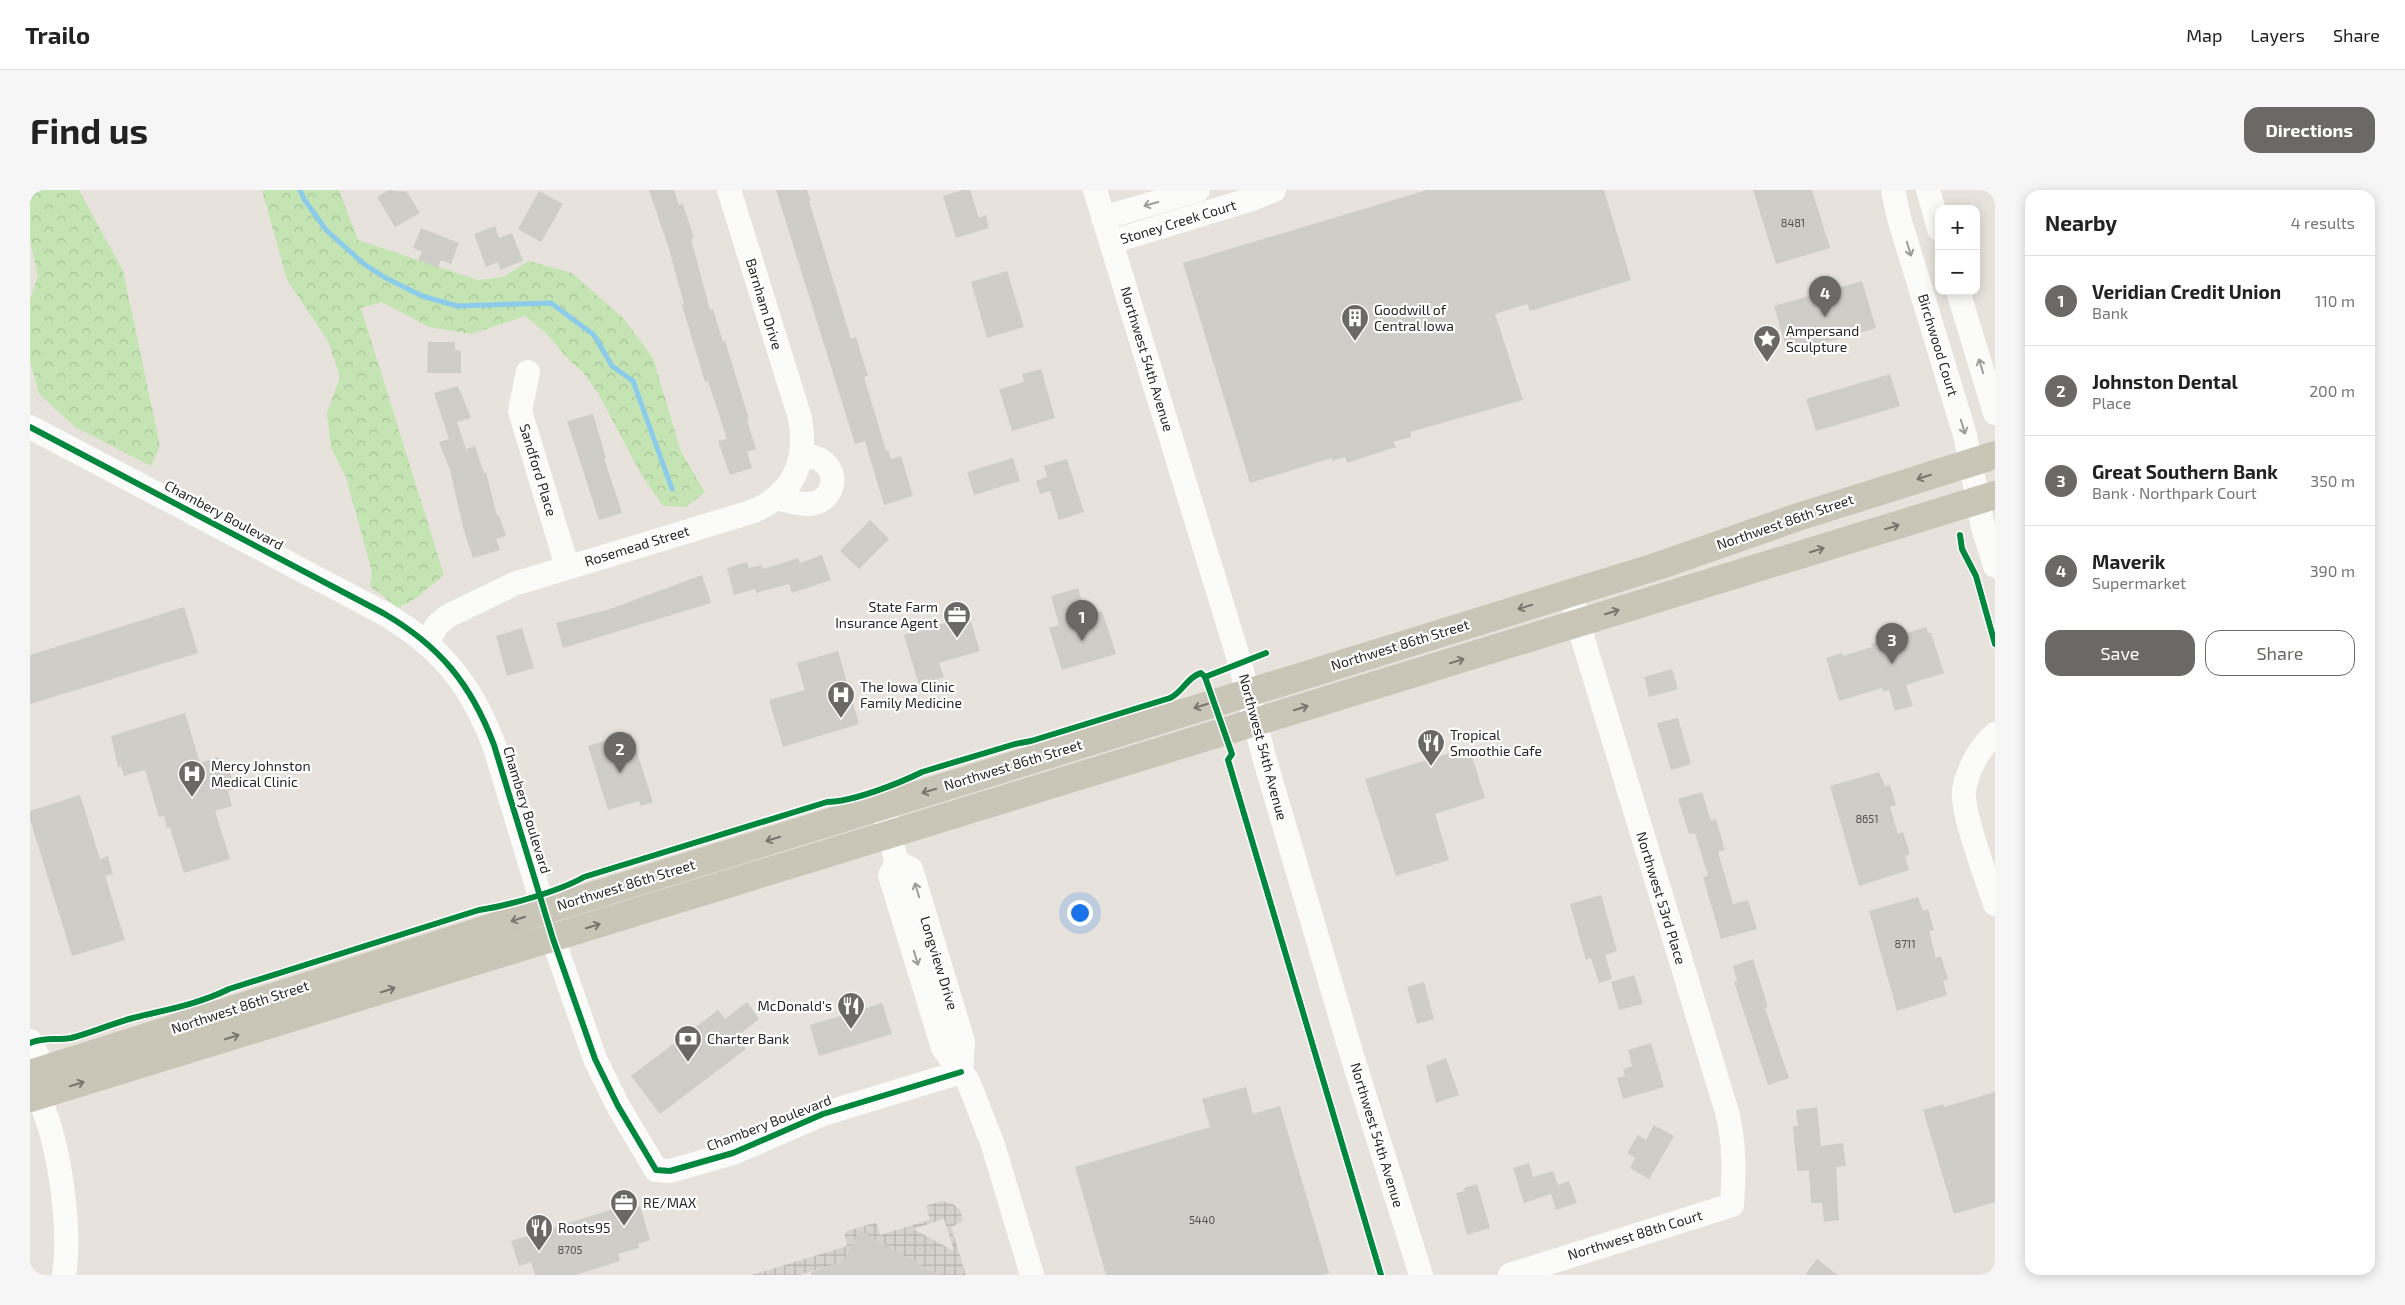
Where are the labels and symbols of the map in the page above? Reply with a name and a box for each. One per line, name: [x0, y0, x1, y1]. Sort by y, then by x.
street label: Stoney Creek Court: [1118, 196, 1238, 247]
one-way arrow: [1144, 199, 1160, 209]
house number: 8481: [1781, 216, 1805, 229]
one-way arrow: [1904, 241, 1914, 257]
street label: Barnham Drive: [743, 256, 786, 352]
pin: 4: [1809, 276, 1841, 317]
street label: Northwest 54th Avenue: [1117, 284, 1178, 433]
street label: Birchwood Court: [1915, 292, 1962, 398]
place label: Goodwill of Central Iowa: [1374, 301, 1454, 334]
building icon: Goodwill of Central Iowa: [1340, 303, 1370, 342]
place label: Ampersand Sculpture: [1786, 322, 1859, 355]
place icon: Ampersand Sculpture: [1752, 324, 1782, 363]
one-way arrow: [1975, 358, 1985, 374]
one-way arrow: [1958, 419, 1968, 435]
street label: Sandford Place: [516, 422, 561, 518]
one-way arrow: [1916, 473, 1932, 483]
street label: Chambery Boulevard: [162, 476, 287, 553]
street label: Northwest 86th Street: [1714, 490, 1855, 553]
one-way arrow: [1883, 521, 1899, 531]
street label: Rosemead Street: [582, 522, 691, 570]
one-way arrow: [1809, 544, 1825, 554]
place label: State Farm Insurance Agent: [835, 598, 938, 631]
office icon: State Farm Insurance Agent: [942, 600, 972, 639]
pin: 1: [1066, 600, 1098, 641]
one-way arrow: [1517, 603, 1533, 613]
one-way arrow: [1603, 607, 1619, 617]
street label: Northwest 86th Street: [1329, 615, 1471, 674]
pin: 3: [1876, 623, 1908, 664]
one-way arrow: [1448, 655, 1464, 665]
street label: Northwest 54th Avenue: [1236, 672, 1291, 822]
place label: The Iowa Clinic Family Medicine: [860, 678, 962, 711]
hospital icon: The Iowa Clinic Family Medicine: [826, 680, 856, 719]
one-way arrow: [1193, 702, 1209, 712]
one-way arrow: [1293, 703, 1309, 713]
place label: Tropical Smoothie Cafe: [1450, 726, 1542, 759]
restaurant icon: Tropical Smoothie Cafe: [1416, 728, 1446, 767]
pin: 2: [604, 732, 636, 773]
street label: Northwest 86th Street: [942, 735, 1084, 794]
street label: Chambery Boulevard: [500, 744, 555, 876]
place label: Mercy Johnston Medical Clinic: [211, 757, 311, 790]
hospital icon: Mercy Johnston Medical Clinic: [177, 759, 207, 798]
one-way arrow: [921, 787, 937, 797]
house number: 8651: [1855, 812, 1879, 825]
street label: Northwest 53rd Place: [1633, 830, 1690, 966]
one-way arrow: [766, 835, 782, 845]
street label: Northwest 86th Street: [555, 855, 697, 914]
one-way arrow: [911, 882, 921, 898]
your location: [1067, 900, 1093, 926]
street label: Longview Drive: [917, 914, 962, 1012]
one-way arrow: [510, 915, 526, 925]
one-way arrow: [585, 921, 600, 930]
house number: 8711: [1894, 937, 1916, 950]
one-way arrow: [911, 950, 921, 966]
street label: Northwest 86th Street: [169, 976, 311, 1037]
one-way arrow: [379, 984, 395, 994]
restaurant icon: McDonald's: [836, 991, 866, 1030]
place label: McDonald's: [758, 997, 832, 1014]
bank icon: Charter Bank: [673, 1024, 703, 1063]
place label: Charter Bank: [707, 1030, 789, 1047]
one-way arrow: [224, 1031, 240, 1041]
street label: Northwest 54th Avenue: [1347, 1060, 1408, 1209]
one-way arrow: [68, 1078, 84, 1088]
street label: Chambery Boulevard: [704, 1091, 834, 1154]
office icon: RE/MAX: [609, 1188, 639, 1227]
place label: RE/MAX: [643, 1194, 697, 1211]
street label: Northwest 88th Court: [1565, 1206, 1704, 1263]
restaurant icon: Roots95: [524, 1213, 554, 1252]
house number: 5440: [1189, 1213, 1215, 1226]
place label: Roots95: [558, 1219, 610, 1236]
house number: 8705: [558, 1243, 583, 1256]

